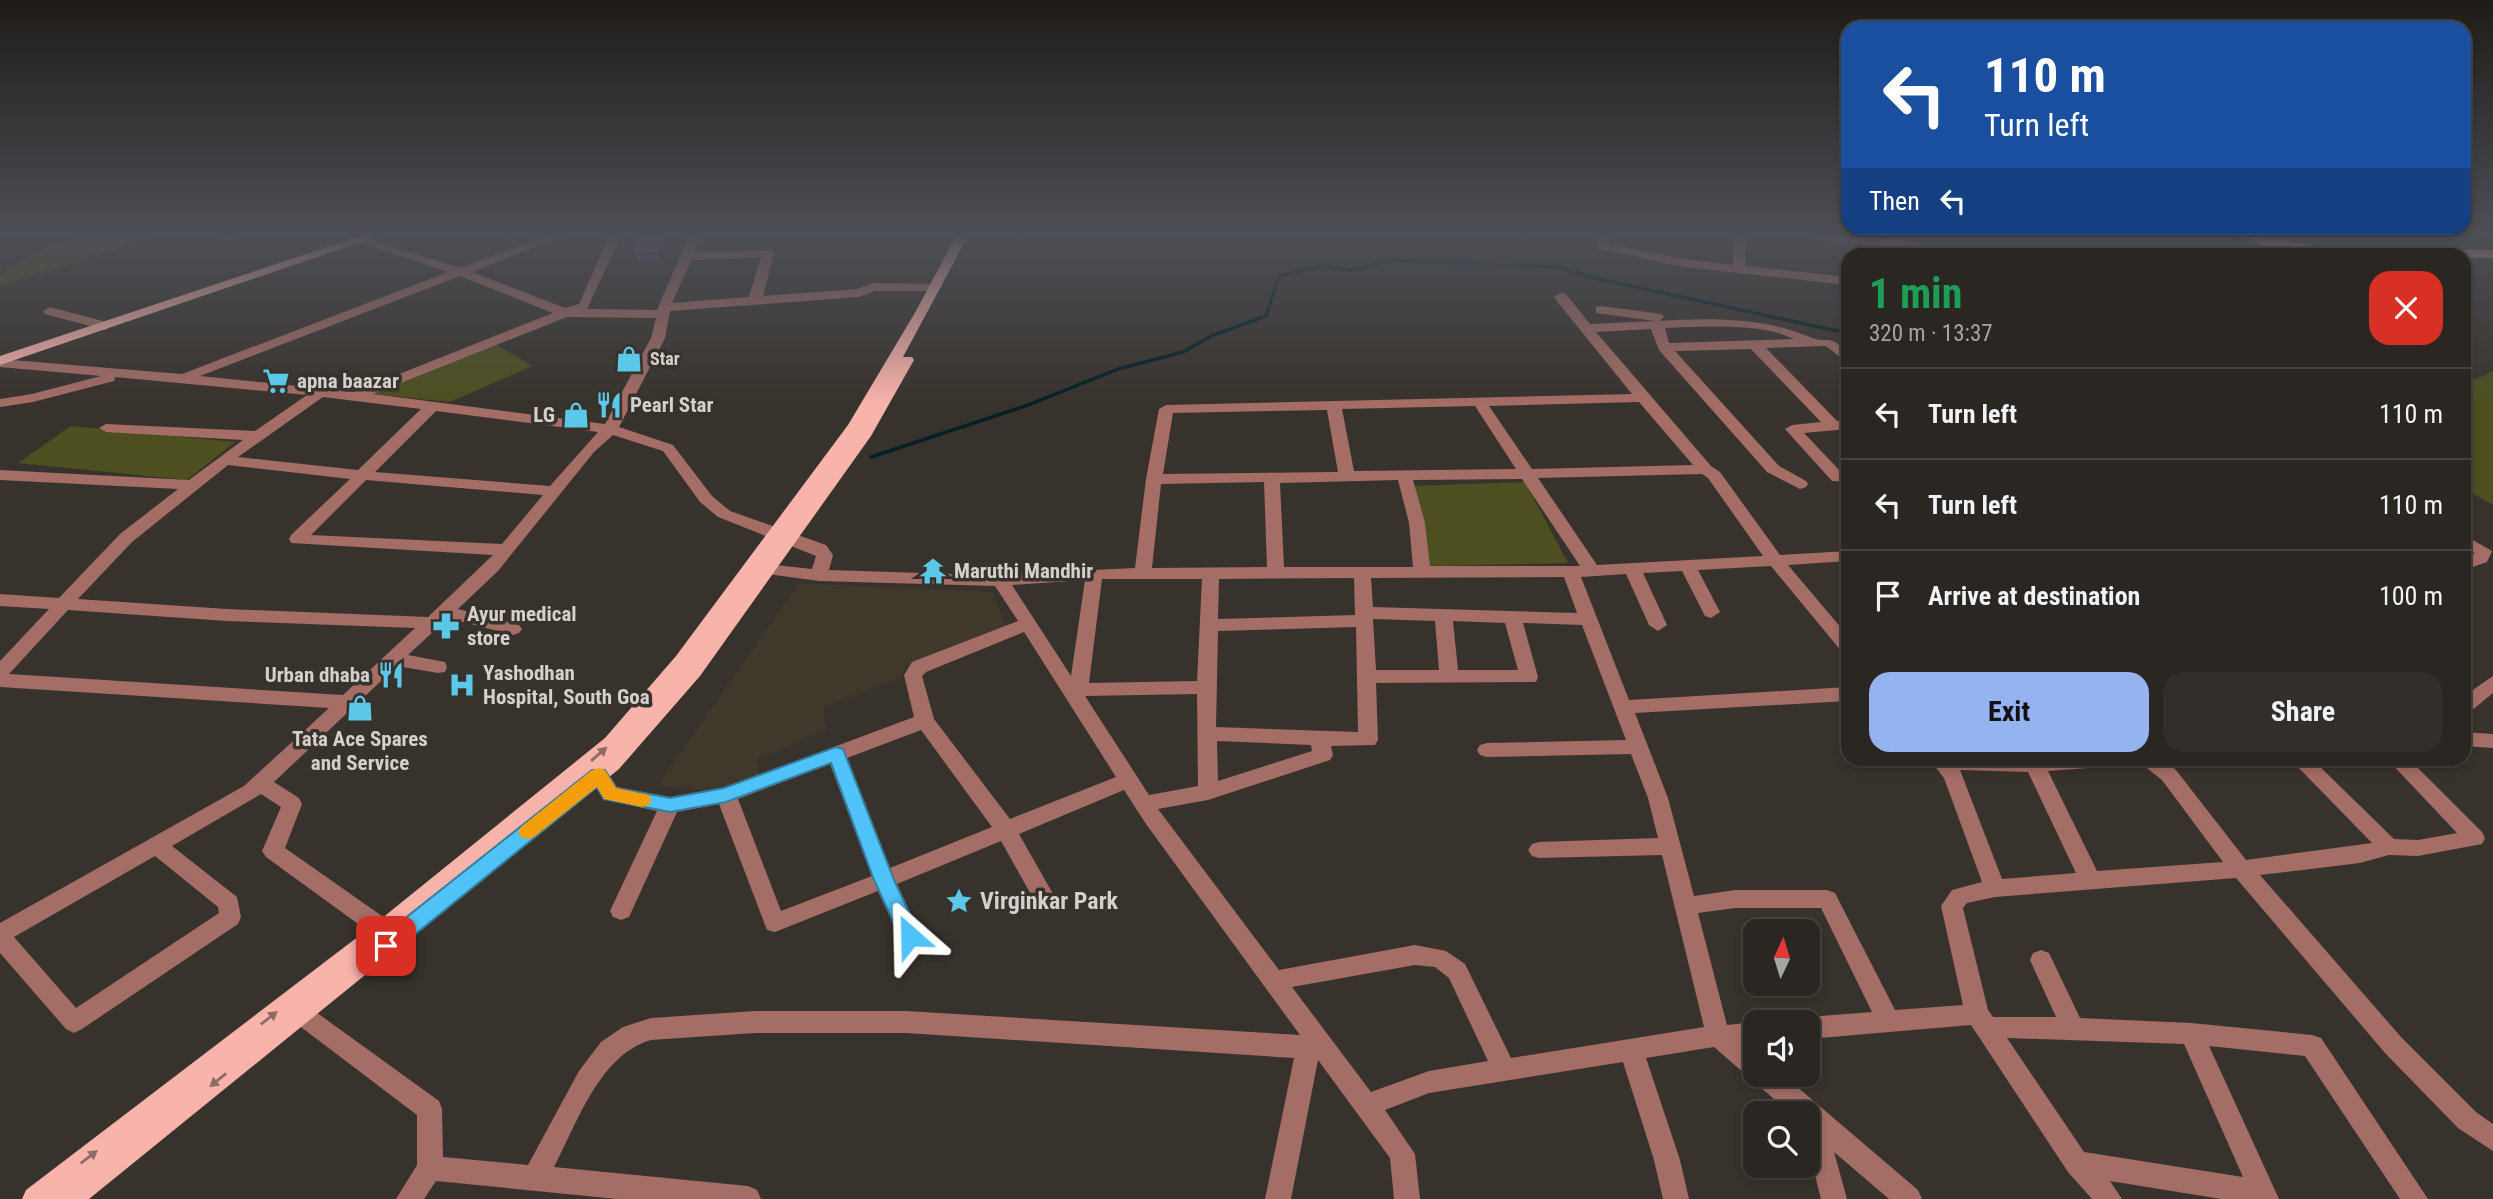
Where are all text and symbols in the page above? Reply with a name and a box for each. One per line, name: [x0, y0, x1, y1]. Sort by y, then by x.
text: 110 m: [1984, 47, 2106, 104]
icon: left: [1869, 49, 1960, 140]
text: Turn left: [1984, 106, 2089, 144]
icon: left: [1934, 182, 1972, 220]
text: Then: [1869, 186, 1920, 216]
text: 1 min: [1869, 269, 1962, 318]
button: close: [2369, 271, 2443, 345]
text: 320 m · 13:37: [1869, 320, 1993, 347]
shop icon: Star: [614, 344, 644, 374]
place label: Star: [650, 348, 680, 369]
supermarket icon: apna baazar: [261, 366, 291, 396]
place label: apna baazar: [297, 369, 399, 393]
restaurant icon: Pearl Star: [594, 390, 624, 420]
place label: Pearl Star: [630, 393, 713, 417]
icon: left: [1869, 395, 1907, 433]
text: Turn left: [1928, 399, 2017, 429]
text: 110 m: [2379, 399, 2443, 429]
shop icon: LG: [561, 400, 591, 430]
place label: LG: [533, 403, 555, 427]
icon: left: [1869, 486, 1907, 524]
text: Turn left: [1928, 490, 2017, 520]
text: 110 m: [2379, 490, 2443, 520]
temple icon: Maruthi Mandhir: [918, 556, 948, 586]
place label: Maruthi Mandhir: [954, 559, 1093, 583]
icon: arrive: [1869, 577, 1907, 615]
text: Arrive at destination: [1928, 581, 2140, 611]
text: 100 m: [2379, 581, 2443, 611]
place label: Ayur medical store: [467, 602, 577, 650]
pharmacy icon: Ayur medical store: [431, 611, 461, 641]
restaurant icon: Urban dhaba: [376, 660, 406, 690]
place label: Yashodhan Hospital, South Goa: [483, 661, 650, 709]
place label: Urban dhaba: [265, 663, 370, 687]
hospital icon: Yashodhan Hospital, South Goa: [447, 670, 477, 700]
button: Exit: [1869, 672, 2149, 752]
button: Share: [2163, 672, 2443, 752]
shop icon: Tata Ace Spares and Service: [345, 693, 375, 723]
place label: Tata Ace Spares and Service: [292, 727, 428, 775]
one-way arrow: [591, 747, 608, 762]
place icon: Virginkar Park: [944, 886, 974, 916]
place label: Virginkar Park: [980, 887, 1119, 915]
position arrow: [873, 899, 947, 973]
pin: [356, 916, 416, 976]
north arrow: [1743, 919, 1820, 996]
map controls: [1743, 919, 1820, 1178]
icon: arrive: [367, 927, 405, 965]
button: sound: [1743, 1010, 1820, 1087]
one-way arrow: [260, 1012, 278, 1026]
one-way arrow: [210, 1072, 227, 1087]
button: search: [1743, 1101, 1820, 1178]
one-way arrow: [80, 1151, 98, 1165]

